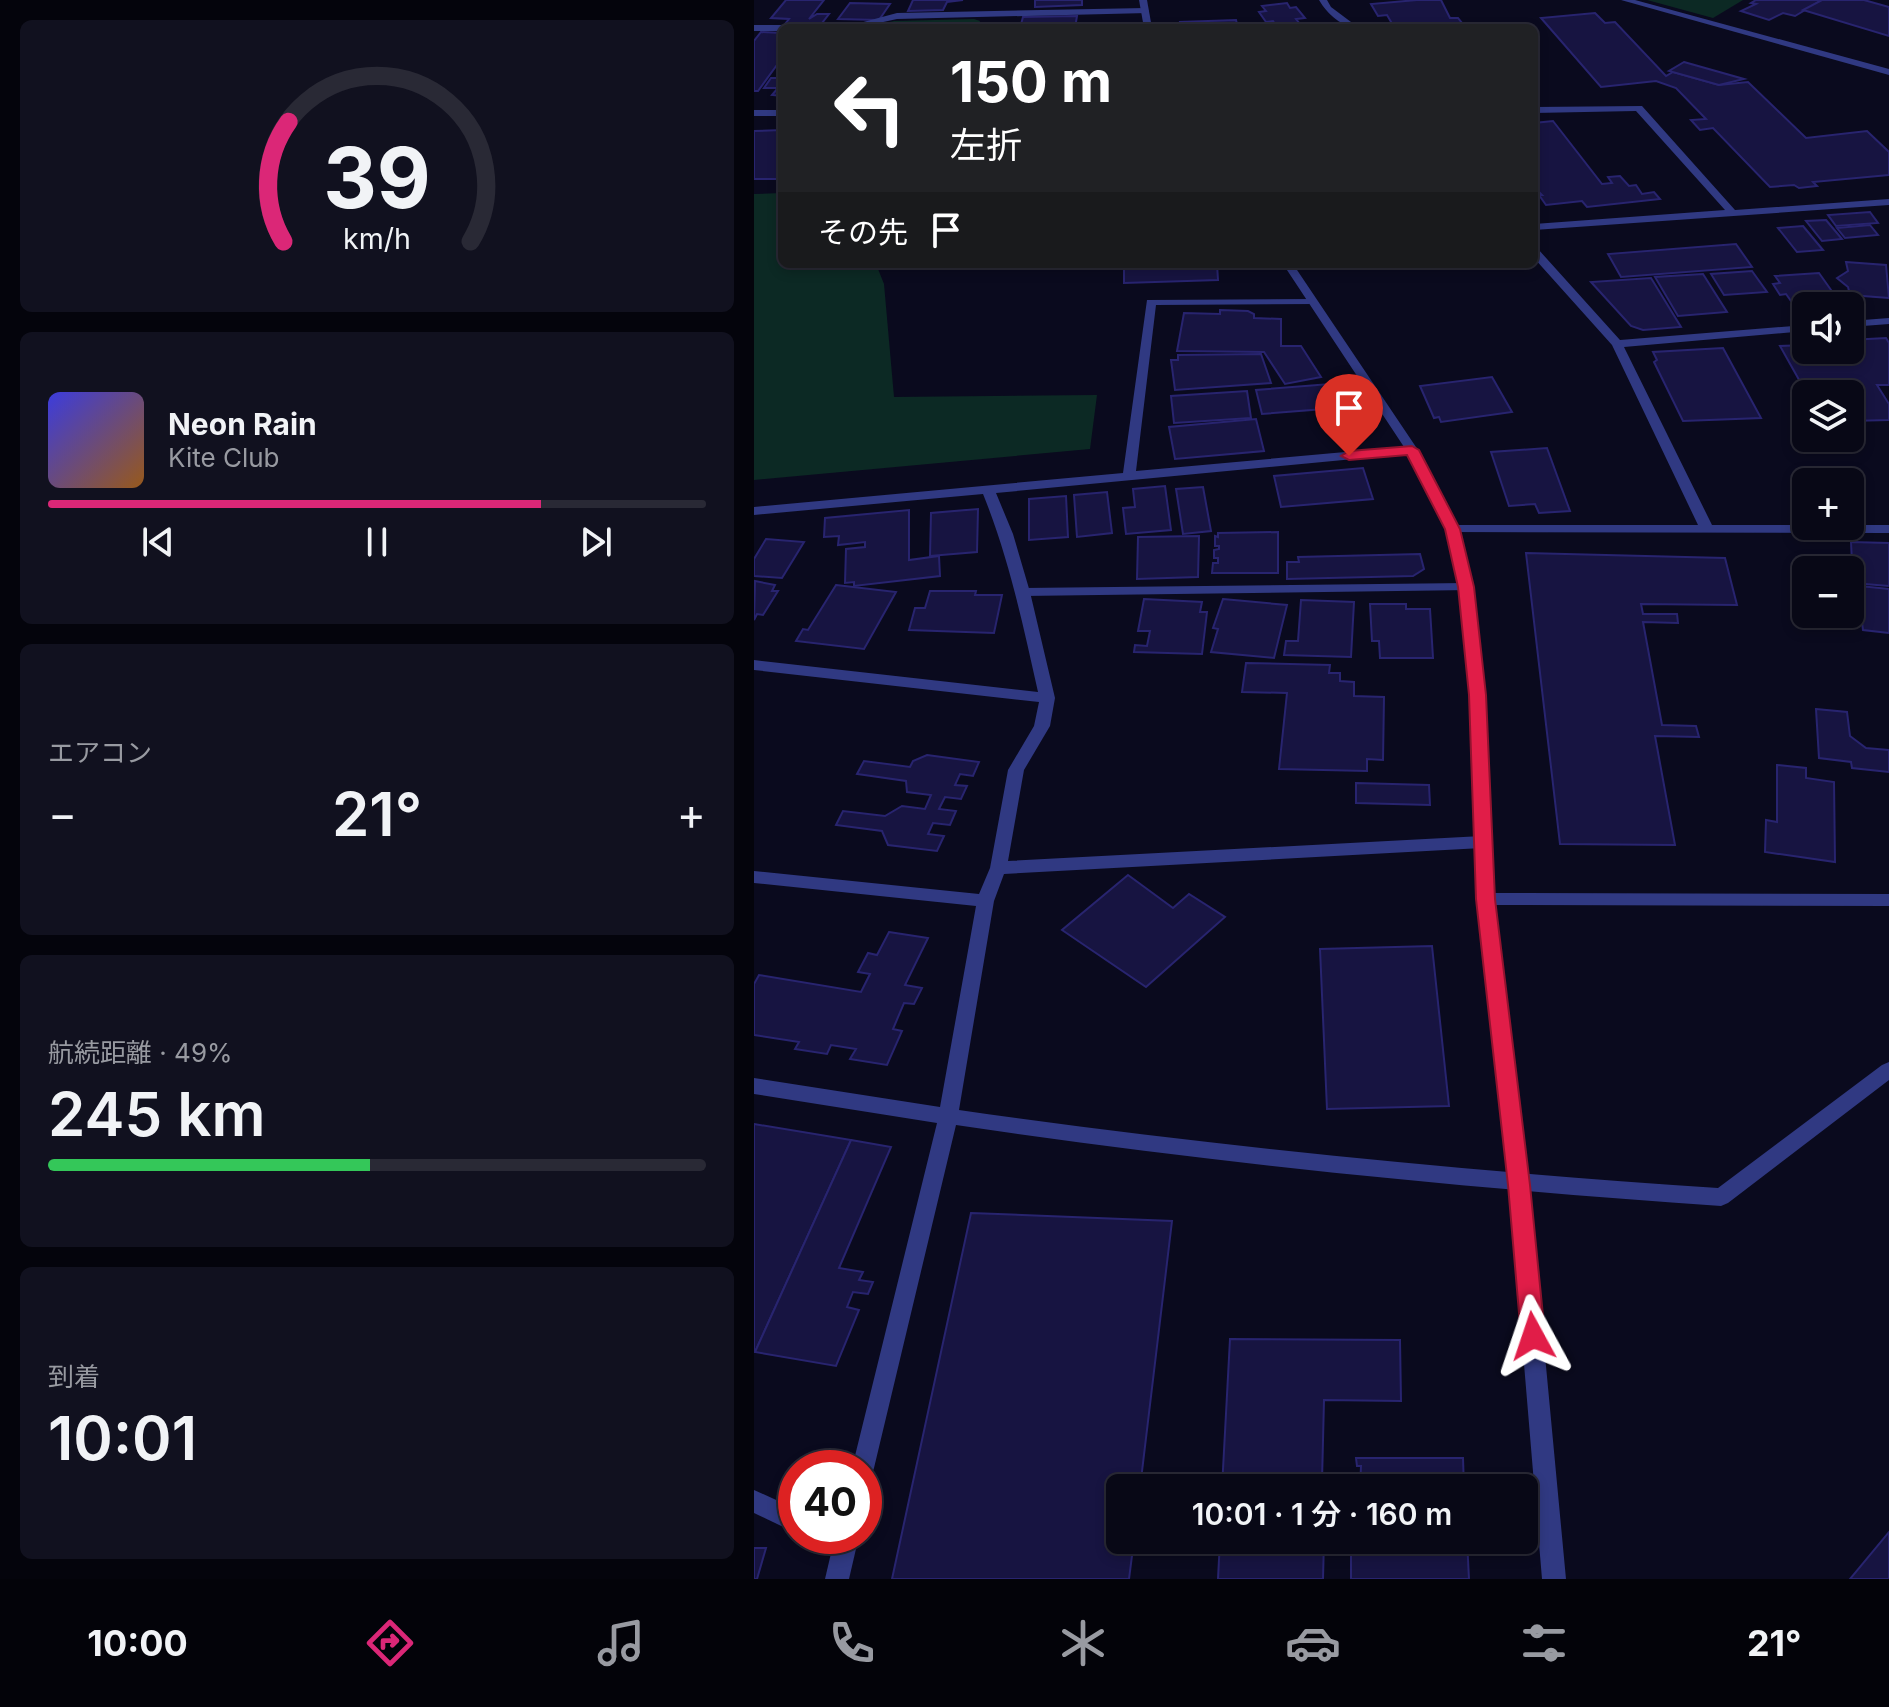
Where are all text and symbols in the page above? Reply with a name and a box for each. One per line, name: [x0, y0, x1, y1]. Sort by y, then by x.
text: 150 m: [950, 48, 1112, 116]
icon: left: [818, 56, 922, 160]
text: 左折: [950, 123, 1022, 167]
text: 39: [323, 126, 431, 227]
icon: arrive: [924, 208, 968, 252]
text: その先: [818, 214, 908, 250]
text: km/h: [343, 221, 411, 256]
map controls: [1792, 292, 1864, 628]
button: sound: [1792, 292, 1864, 364]
pin: [1315, 374, 1383, 456]
button: layers: [1792, 380, 1864, 452]
icon: arrive: [1327, 386, 1371, 430]
text: Neon Rain: [168, 406, 317, 442]
text: Kite Club: [168, 442, 279, 473]
button: +: [1792, 468, 1864, 540]
icon: previous: [136, 520, 180, 564]
icon: pause: [355, 520, 399, 564]
icon: next: [574, 520, 618, 564]
button: −: [1792, 556, 1864, 628]
text: エアコン: [48, 737, 152, 768]
text: 21°: [332, 778, 422, 850]
text: −: [48, 787, 77, 841]
text: +: [677, 787, 706, 841]
text: 航続距離 · 49%: [48, 1037, 233, 1068]
text: 245 km: [48, 1078, 265, 1150]
position arrow: [1491, 1294, 1575, 1378]
text: 到着: [48, 1361, 100, 1392]
text: 10:01: [48, 1402, 197, 1474]
speed limit sign: 40: [778, 1450, 882, 1554]
text: 10:01 · 1 分 · 160 m: [1192, 1496, 1452, 1532]
icon: directions: [362, 1615, 418, 1671]
icon: music: [593, 1615, 649, 1671]
icon: phone: [824, 1615, 880, 1671]
icon: climate: [1055, 1615, 1111, 1671]
icon: car: [1285, 1615, 1341, 1671]
icon: filters: [1516, 1615, 1572, 1671]
text: 10:00: [87, 1621, 188, 1665]
text: 21°: [1747, 1621, 1802, 1665]

